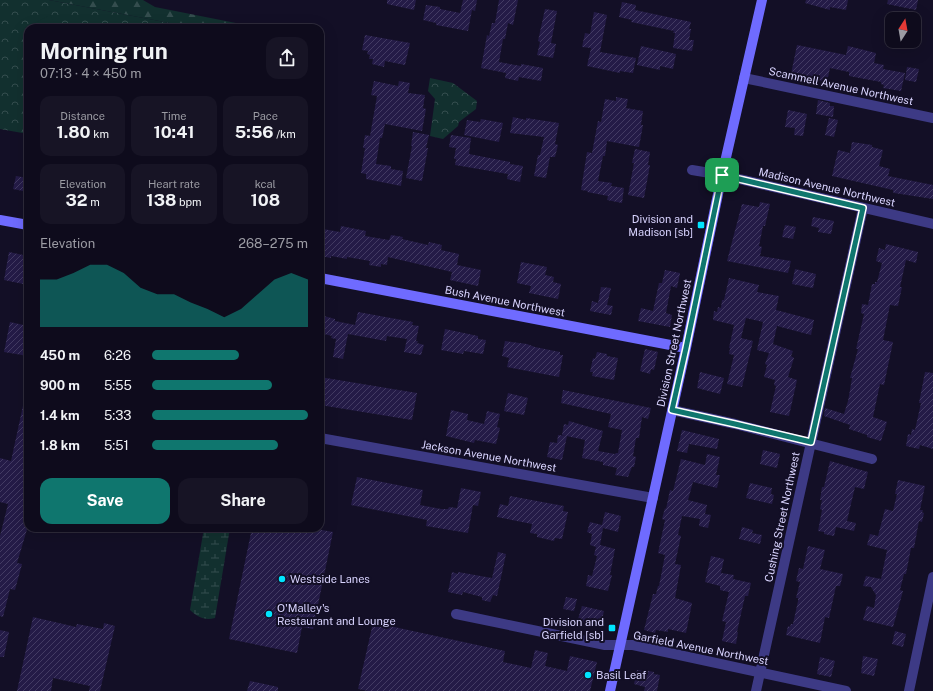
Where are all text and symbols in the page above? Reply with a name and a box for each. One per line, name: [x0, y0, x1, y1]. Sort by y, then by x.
north arrow: [885, 12, 921, 48]
map controls: [885, 12, 921, 48]
button: share: [266, 37, 308, 79]
text: Morning run: [40, 38, 168, 64]
street label: Scammell Avenue Northwest: [768, 65, 914, 107]
text: 07:13 · 4 × 450 m: [40, 66, 141, 81]
text: Distance: [60, 110, 105, 122]
text: Time: [161, 110, 187, 122]
text: Pace: [253, 110, 278, 122]
text: 1.80: [56, 122, 91, 142]
text: 10:41: [153, 122, 195, 142]
text: 5:56: [235, 122, 274, 142]
text: km: [91, 128, 109, 140]
text: /km: [274, 128, 296, 140]
pin: [705, 158, 739, 192]
icon: arrive: [711, 164, 733, 186]
street label: Madison Avenue Northwest: [758, 165, 896, 209]
text: Elevation: [59, 178, 106, 190]
text: Heart rate: [148, 178, 200, 190]
text: kcal: [255, 178, 276, 190]
text: 32: [66, 190, 88, 210]
text: 138: [146, 190, 176, 210]
text: 108: [251, 190, 280, 210]
text: m: [88, 196, 100, 208]
text: bpm: [176, 196, 202, 208]
place label: Division and Madison [sb]: [628, 213, 693, 238]
marker: Division and Madison [sb]: [696, 220, 706, 230]
text: Elevation: [40, 236, 95, 251]
text: 268–275 m: [238, 236, 308, 251]
street label: Division Street Northwest: [655, 278, 693, 408]
street label: Bush Avenue Northwest: [444, 283, 566, 319]
text: 450 m: [40, 348, 80, 363]
text: 6:26: [104, 348, 131, 363]
text: 900 m: [40, 378, 80, 393]
text: 5:55: [104, 378, 132, 393]
text: 1.4 km: [40, 408, 80, 423]
text: 5:33: [104, 408, 132, 423]
text: 1.8 km: [40, 438, 80, 453]
text: 5:51: [104, 438, 129, 453]
street label: Jackson Avenue Northwest: [421, 438, 557, 474]
street label: Cushing Street Northwest: [762, 451, 802, 583]
button: Save: [40, 478, 170, 524]
button: Share: [178, 478, 308, 524]
place label: Westside Lanes: [290, 573, 370, 585]
marker: Westside Lanes: [277, 574, 287, 584]
place label: O'Malley's Restaurant and Lounge: [277, 602, 396, 627]
marker: O'Malley's Restaurant and Lounge: [264, 609, 274, 619]
place label: Division and Garfield [sb]: [541, 616, 604, 641]
marker: Division and Garfield [sb]: [607, 623, 617, 633]
street label: Garfield Avenue Northwest: [632, 629, 770, 667]
place label: Basil Leaf: [596, 669, 647, 681]
marker: Basil Leaf: [583, 670, 593, 680]

